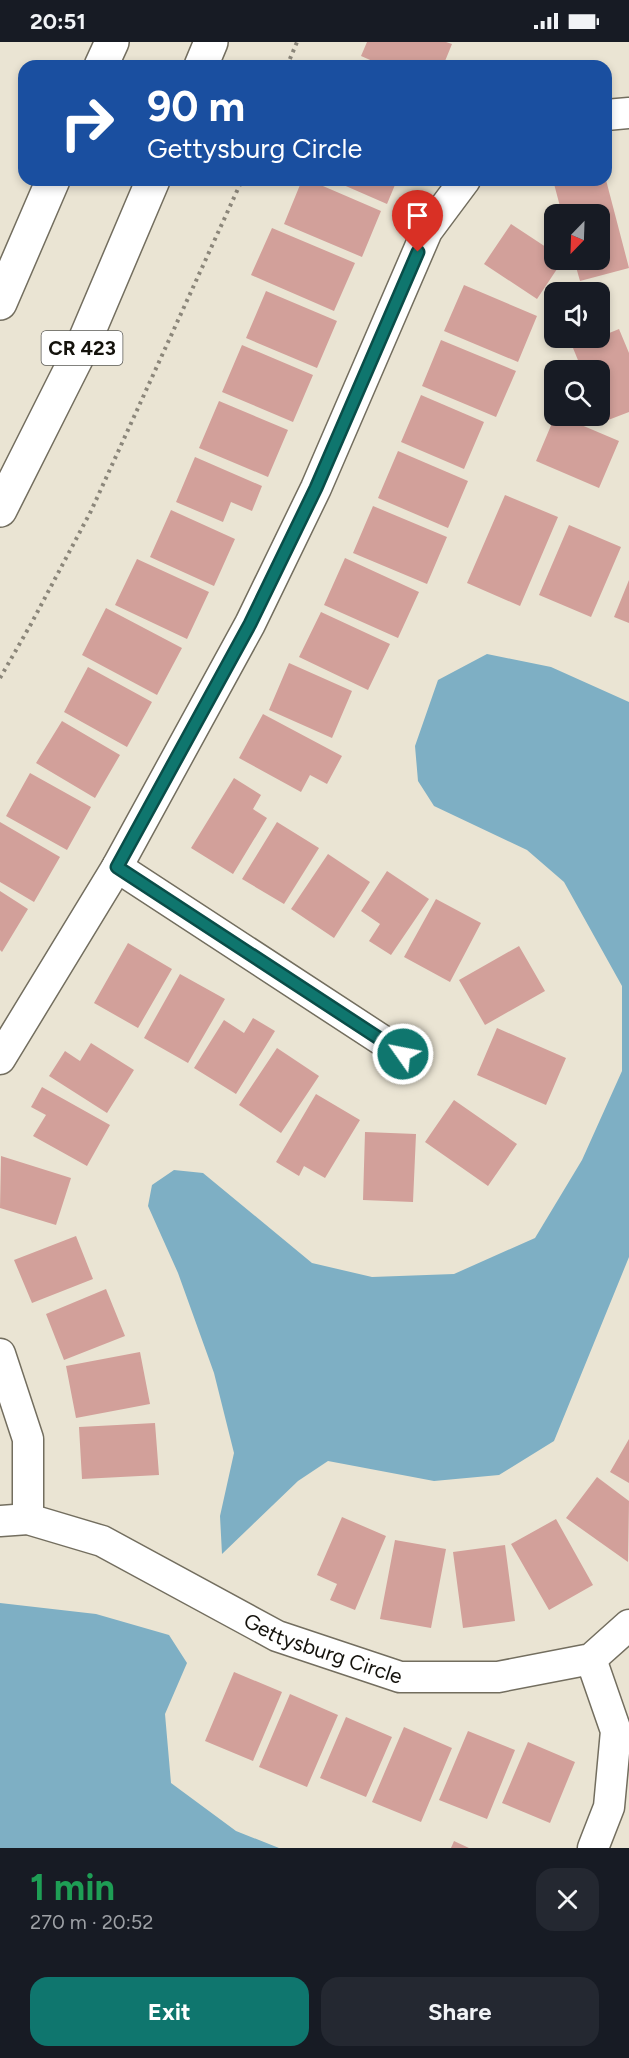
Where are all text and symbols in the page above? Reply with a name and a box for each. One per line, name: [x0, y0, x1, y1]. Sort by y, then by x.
text: 20:51: [30, 8, 86, 35]
text: 90 m: [147, 81, 245, 132]
icon: right: [48, 84, 126, 162]
text: Gettysburg Circle: [147, 132, 362, 165]
pin: [392, 190, 443, 252]
icon: arrive: [401, 199, 434, 232]
north arrow: [544, 204, 610, 270]
map controls: [544, 204, 610, 426]
button: sound: [544, 282, 610, 348]
road number: CR 423: [42, 331, 122, 365]
button: search: [544, 360, 610, 426]
position arrow: [371, 1022, 435, 1086]
street label: Gettysburg Circle: [240, 1607, 406, 1689]
text: 1 min: [30, 1866, 115, 1909]
button: close: [536, 1868, 599, 1931]
text: 270 m · 20:52: [30, 1910, 153, 1934]
button: Exit: [30, 1977, 309, 2046]
button: Share: [321, 1977, 599, 2046]

